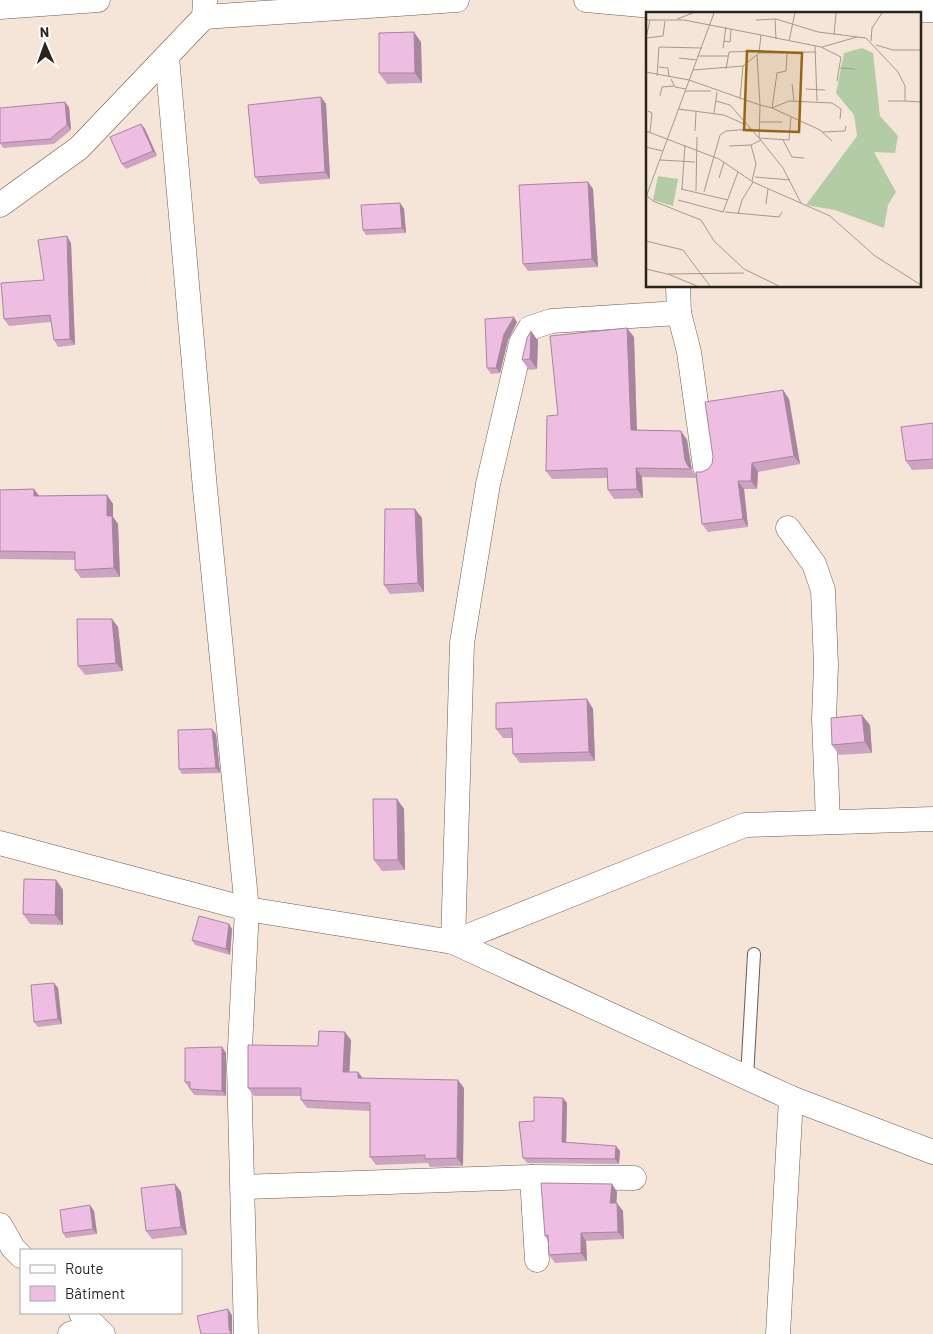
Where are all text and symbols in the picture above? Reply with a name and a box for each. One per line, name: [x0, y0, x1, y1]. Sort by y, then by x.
inset map: [646, 12, 920, 288]
north arrow: [20, 20, 70, 70]
text: N: [40, 23, 49, 40]
legend: [20, 1249, 182, 1314]
text: Route: [65, 1259, 104, 1277]
text: Bâtiment: [65, 1284, 125, 1302]

